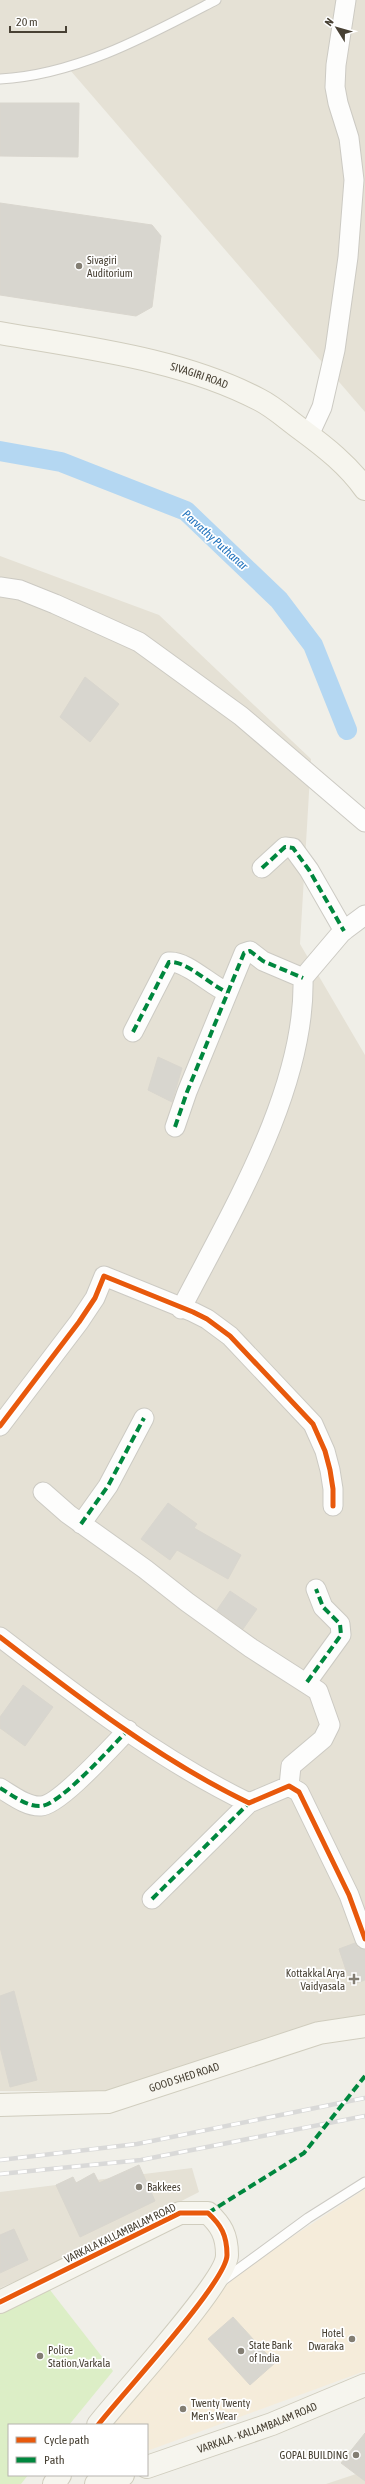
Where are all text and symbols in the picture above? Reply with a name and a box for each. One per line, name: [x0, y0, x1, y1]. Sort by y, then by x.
scale bar: [10, 8, 66, 34]
north arrow: [317, 8, 357, 48]
text: 20 m: [16, 15, 38, 29]
text: N: [322, 16, 336, 28]
place label: Sivagiri Auditorium: [87, 254, 133, 279]
marker: Sivagiri Auditorium: [74, 261, 84, 271]
street label: SIVAGIRI ROAD: [169, 360, 230, 391]
water label: Parvathy Puthanar: [180, 507, 251, 573]
place label: Kottakkal Arya Vaidyasala: [286, 1967, 345, 1992]
marker: Kottakkal Arya Vaidyasala: [348, 1973, 360, 1985]
street label: GOOD SHED ROAD: [147, 2060, 221, 2094]
place label: Bakkees: [147, 2181, 181, 2193]
marker: Bakkees: [134, 2182, 144, 2192]
street label: VARKALA KALLAMBALAM ROAD: [62, 2201, 178, 2265]
place label: Hotel Dwaraka: [308, 2327, 344, 2352]
marker: Hotel Dwaraka: [347, 2334, 357, 2344]
place label: State Bank of India: [249, 2339, 292, 2364]
place label: Police Station,Varkala: [48, 2344, 110, 2369]
marker: State Bank of India: [236, 2346, 246, 2356]
marker: Police Station,Varkala: [35, 2351, 45, 2361]
place label: Twenty Twenty Men's Wear: [191, 2397, 251, 2422]
street label: VARKALA - KALLAMBALAM ROAD: [196, 2400, 319, 2455]
marker: Twenty Twenty Men's Wear: [178, 2404, 188, 2414]
legend: [8, 2424, 148, 2476]
text: Cycle path: [44, 2433, 89, 2447]
place label: GOPAL BUILDING: [280, 2449, 348, 2461]
marker: GOPAL BUILDING: [351, 2450, 361, 2460]
text: Path: [44, 2453, 65, 2467]

